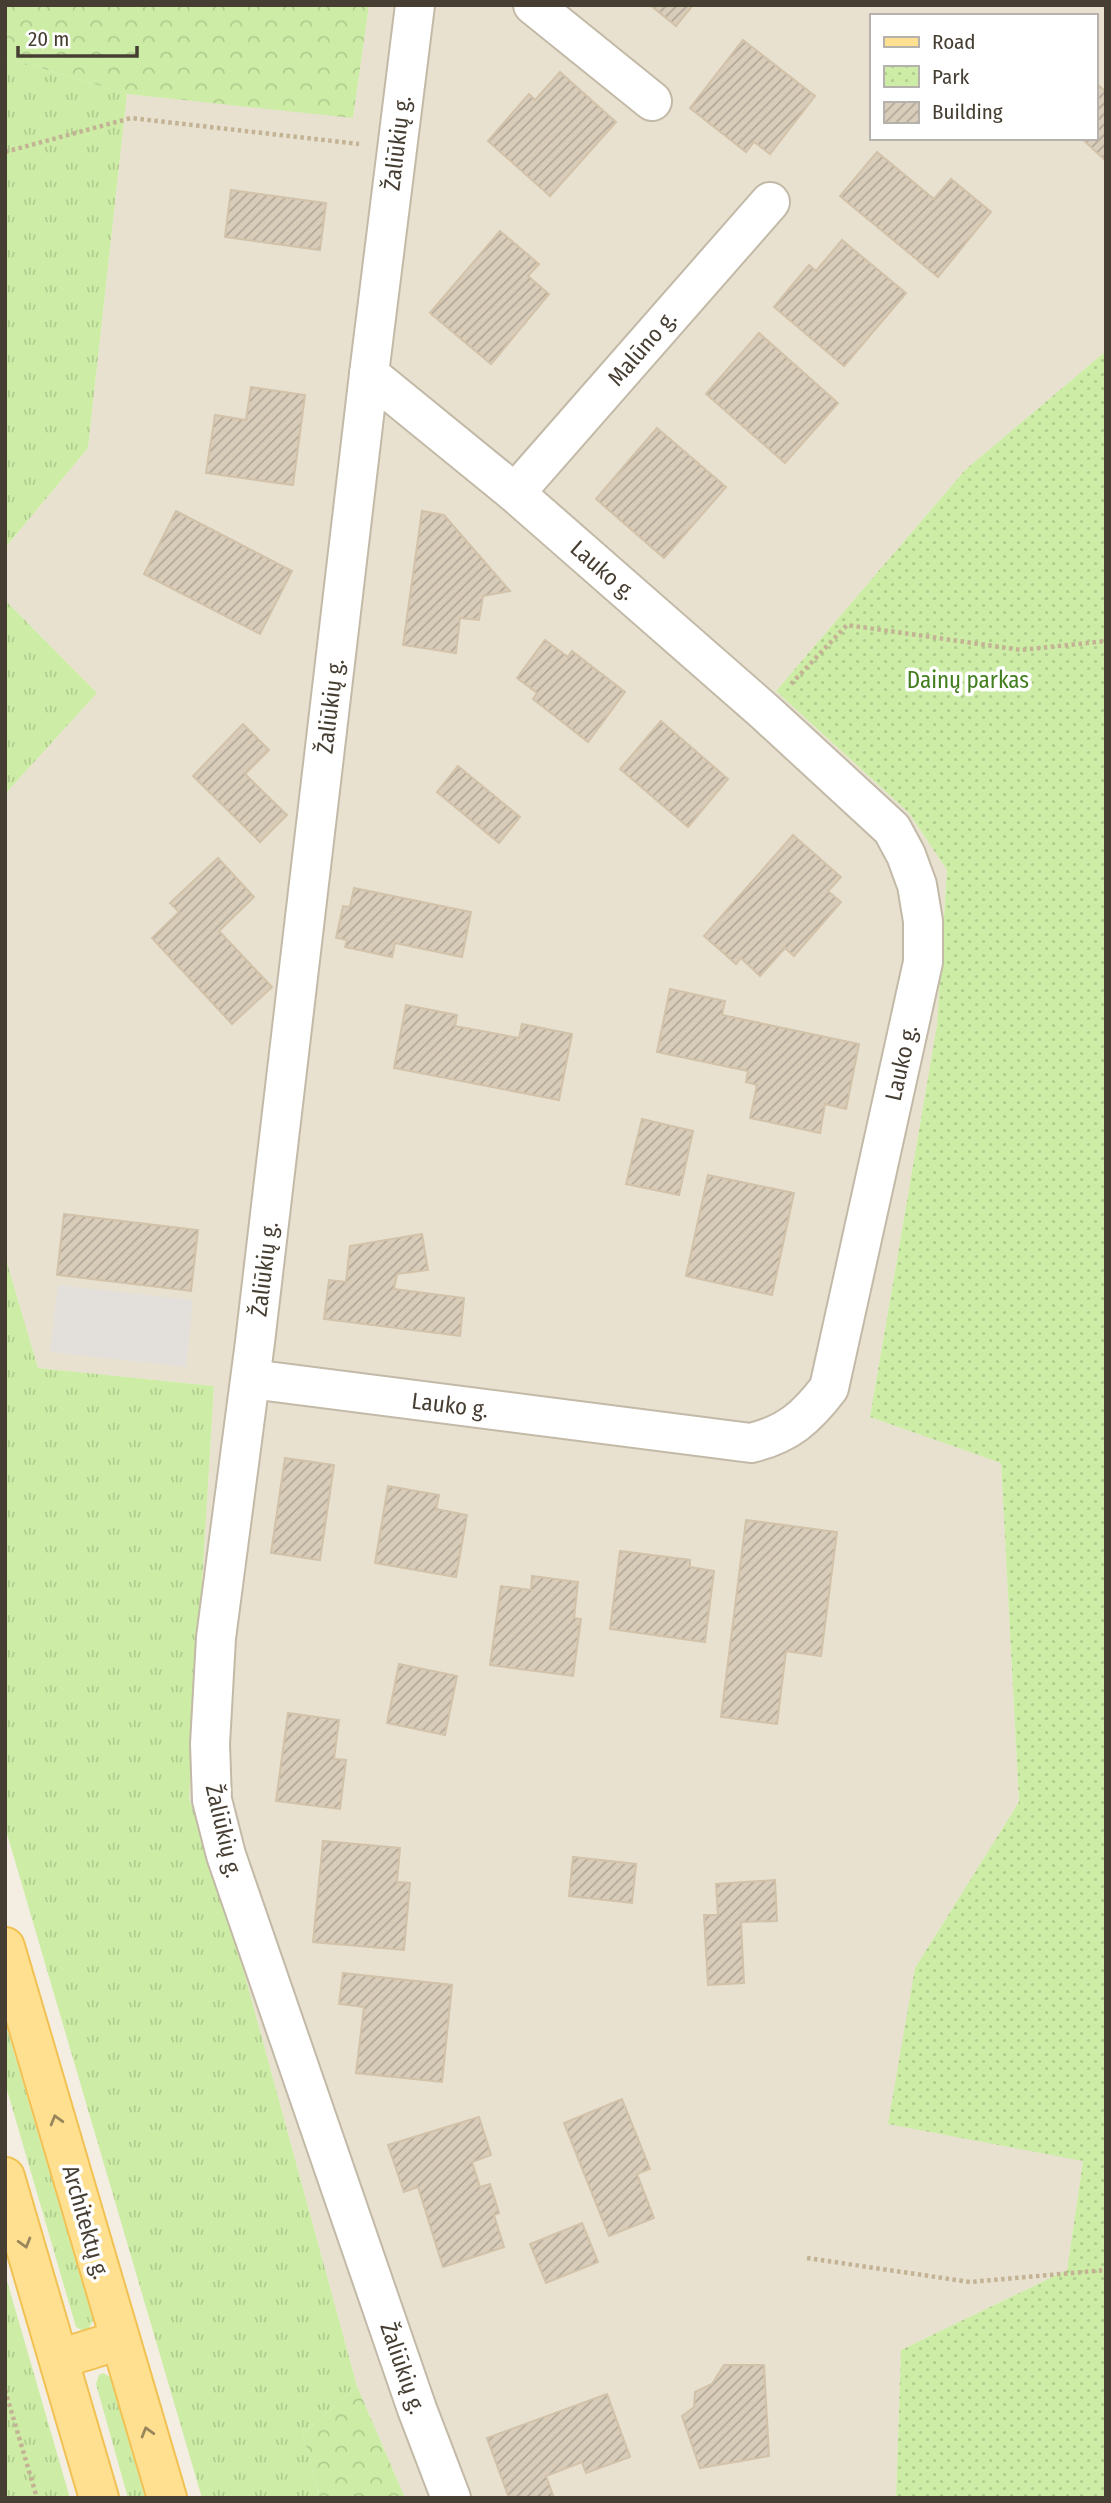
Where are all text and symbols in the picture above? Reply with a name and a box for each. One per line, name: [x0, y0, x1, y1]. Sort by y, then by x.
scale bar: [18, 14, 136, 58]
legend: [870, 14, 1097, 140]
text: 20 m: [28, 26, 69, 52]
text: Road: [932, 29, 976, 55]
text: Park: [932, 64, 970, 90]
street label: Žaliūkių g.: [377, 94, 417, 192]
text: Building: [932, 99, 1003, 125]
street label: Malūno g.: [602, 305, 682, 391]
street label: Lauko g.: [565, 534, 641, 606]
street label: Žaliūkių g.: [310, 657, 350, 755]
park label: Dainų parkas: [907, 666, 1029, 694]
street label: Lauko g.: [879, 1022, 923, 1104]
street label: Žaliūkių g.: [244, 1220, 284, 1318]
street label: Lauko g.: [410, 1386, 490, 1424]
street label: Žaliūkių g.: [200, 1782, 248, 1880]
one-way arrow: [49, 2114, 64, 2126]
street label: Architektų g.: [56, 2162, 116, 2282]
one-way arrow: [16, 2237, 31, 2249]
street label: Žaliūkių g.: [374, 2318, 432, 2418]
one-way arrow: [141, 2427, 156, 2439]

